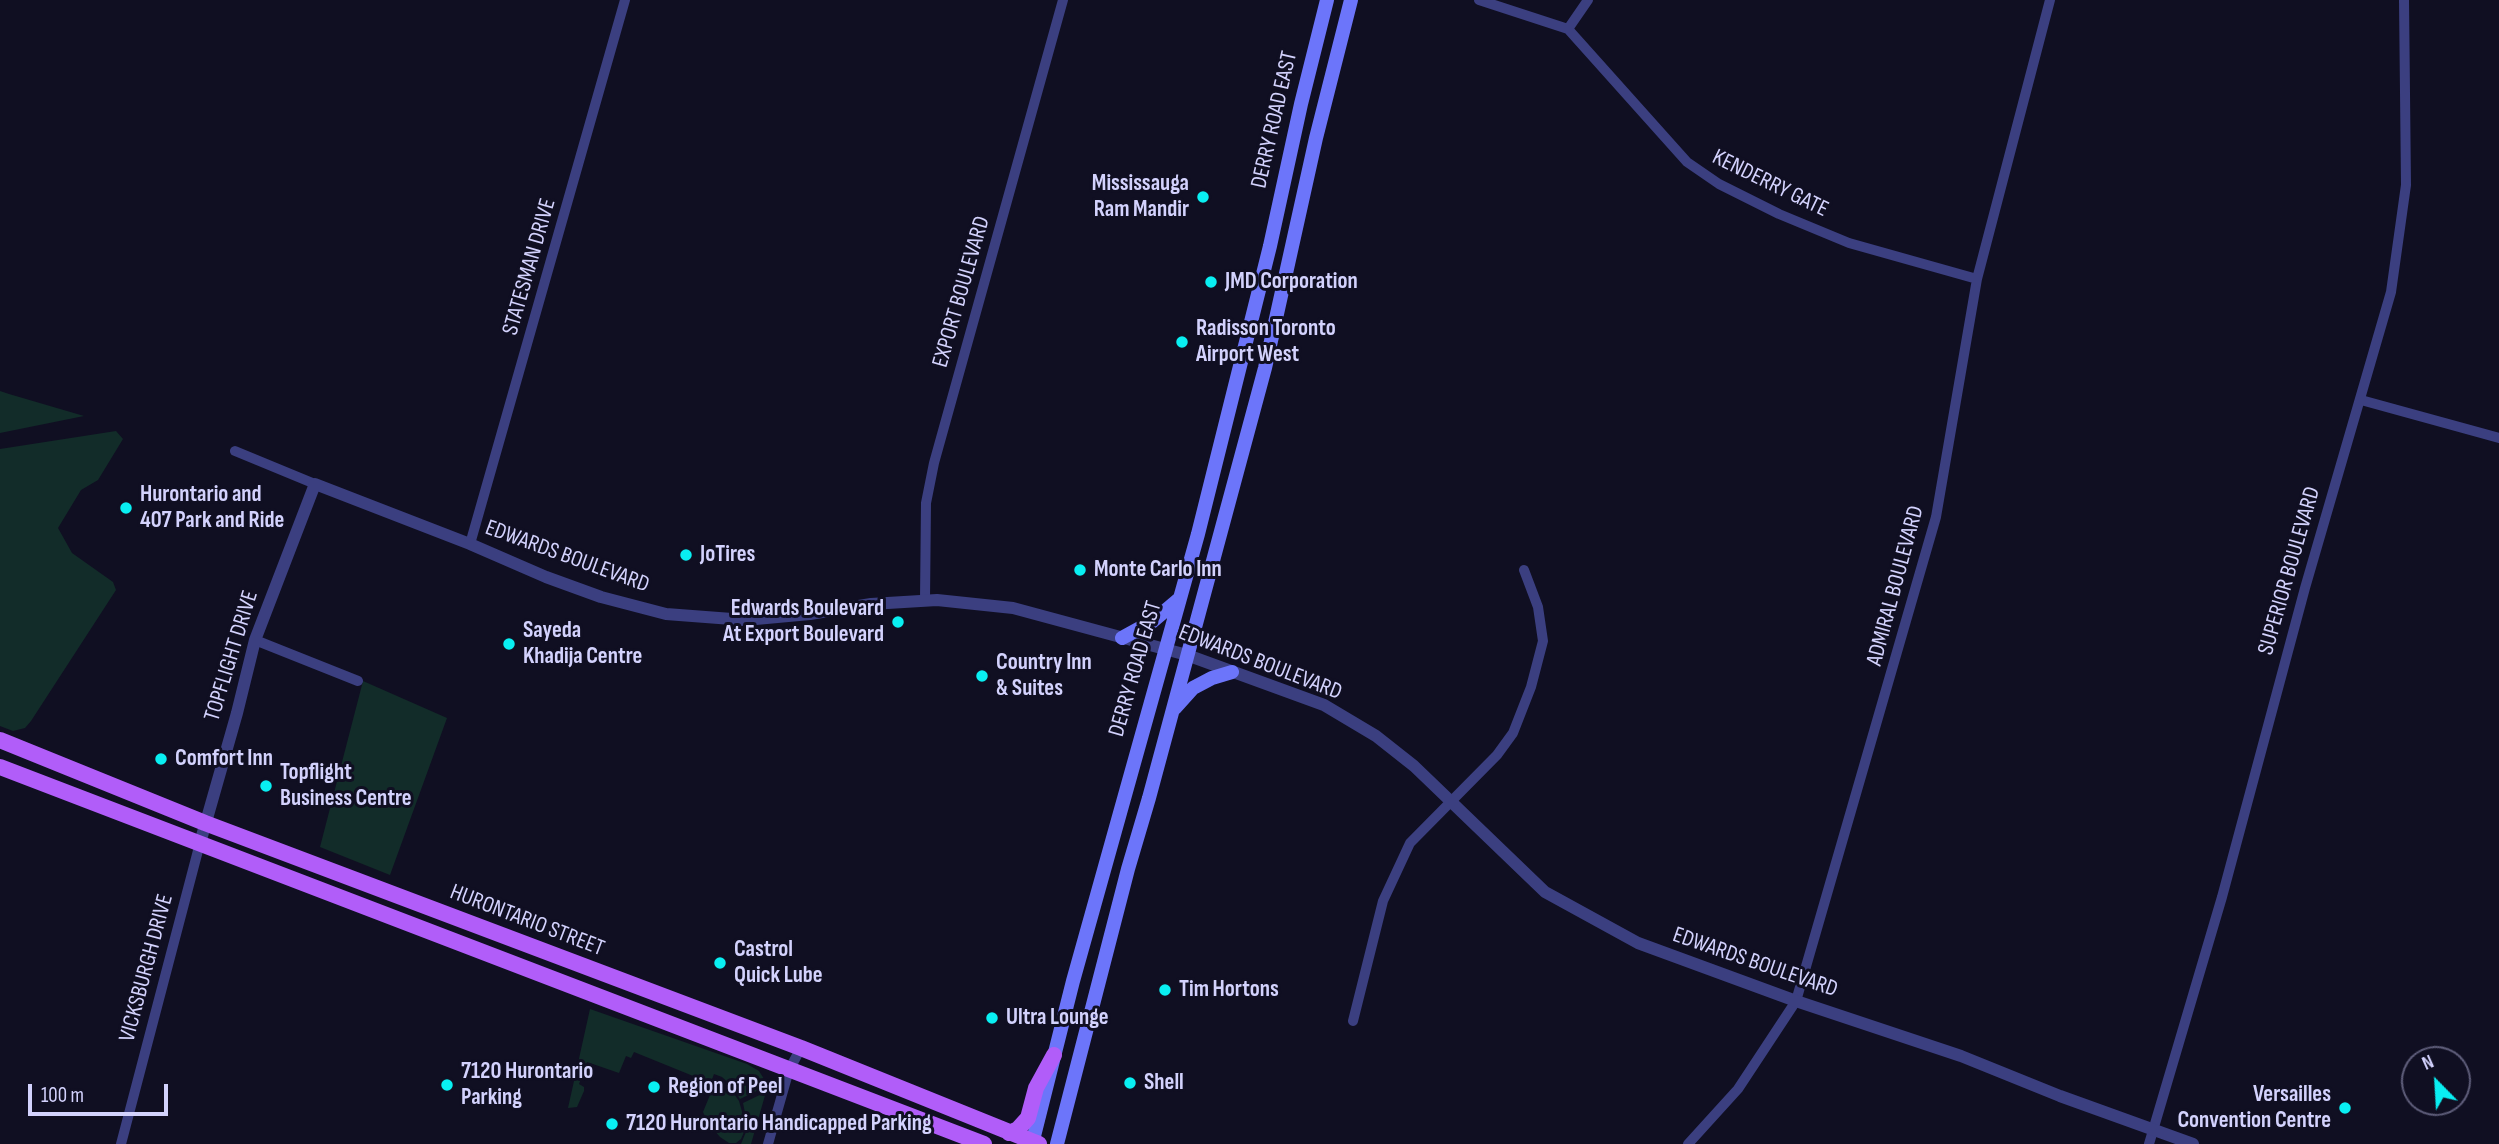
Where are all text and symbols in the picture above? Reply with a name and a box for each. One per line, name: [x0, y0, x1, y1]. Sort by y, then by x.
street label: DERRY ROAD EAST: [1246, 49, 1304, 191]
street label: KENDERRY GATE: [1707, 144, 1833, 224]
place label: Mississauga Ram Mandir: [1092, 170, 1189, 224]
marker: Mississauga Ram Mandir: [1195, 189, 1211, 205]
street label: STATESMAN DRIVE: [497, 195, 563, 339]
street label: EXPORT BOULEVARD: [927, 213, 997, 371]
place label: JMD Corporation: [1225, 268, 1358, 296]
marker: JMD Corporation: [1203, 274, 1219, 290]
place label: Radisson Toronto Airport West: [1196, 315, 1336, 369]
marker: Radisson Toronto Airport West: [1174, 334, 1190, 350]
place label: Hurontario and 407 Park and Ride: [140, 481, 284, 535]
street label: SUPERIOR BOULEVARD: [2253, 484, 2327, 658]
marker: Hurontario and 407 Park and Ride: [118, 500, 134, 516]
street label: ADMIRAL BOULEVARD: [1861, 503, 1931, 669]
street label: EDWARDS BOULEVARD: [481, 515, 653, 599]
place label: JoTires: [700, 541, 755, 569]
marker: JoTires: [678, 547, 694, 563]
place label: Monte Carlo Inn: [1094, 556, 1222, 584]
marker: Monte Carlo Inn: [1072, 562, 1088, 578]
street label: TOPFLIGHT DRIVE: [199, 587, 265, 725]
place label: Edwards Boulevard At Export Boulevard: [723, 595, 884, 649]
street label: DERRY ROAD EAST: [1103, 598, 1169, 740]
marker: Edwards Boulevard At Export Boulevard: [890, 614, 906, 630]
place label: Sayeda Khadija Centre: [523, 617, 642, 671]
street label: EDWARDS BOULEVARD: [1174, 619, 1346, 707]
marker: Sayeda Khadija Centre: [501, 636, 517, 652]
place label: Country Inn & Suites: [996, 649, 1092, 703]
marker: Country Inn & Suites: [974, 668, 990, 684]
place label: Comfort Inn: [175, 745, 273, 773]
marker: Comfort Inn: [153, 751, 169, 767]
place label: Topflight Business Centre: [280, 759, 412, 813]
marker: Topflight Business Centre: [258, 778, 274, 794]
street label: HURONTARIO STREET: [446, 879, 608, 963]
street label: VICKSBURGH DRIVE: [114, 891, 180, 1045]
street label: EDWARDS BOULEVARD: [1669, 922, 1841, 1004]
place label: Castrol Quick Lube: [734, 936, 823, 990]
marker: Castrol Quick Lube: [712, 955, 728, 971]
place label: Tim Hortons: [1179, 976, 1279, 1004]
marker: Tim Hortons: [1157, 982, 1173, 998]
place label: Ultra Lounge: [1006, 1004, 1109, 1032]
marker: Ultra Lounge: [984, 1010, 1000, 1026]
north arrow: [2401, 1046, 2471, 1116]
text: N: [2419, 1051, 2437, 1076]
place label: 7120 Hurontario Parking: [461, 1058, 593, 1112]
place label: Shell: [1144, 1069, 1184, 1097]
scale bar: [32, 1070, 172, 1114]
place label: Region of Peel: [668, 1073, 783, 1101]
marker: Shell: [1122, 1075, 1138, 1091]
marker: 7120 Hurontario Parking: [439, 1077, 455, 1093]
marker: Region of Peel: [646, 1079, 662, 1095]
place label: Versailles Convention Centre: [2177, 1081, 2331, 1135]
text: 100 m: [41, 1083, 84, 1108]
marker: Versailles Convention Centre: [2337, 1100, 2353, 1116]
place label: 7120 Hurontario Handicapped Parking: [626, 1110, 932, 1138]
marker: 7120 Hurontario Handicapped Parking: [604, 1116, 620, 1132]

